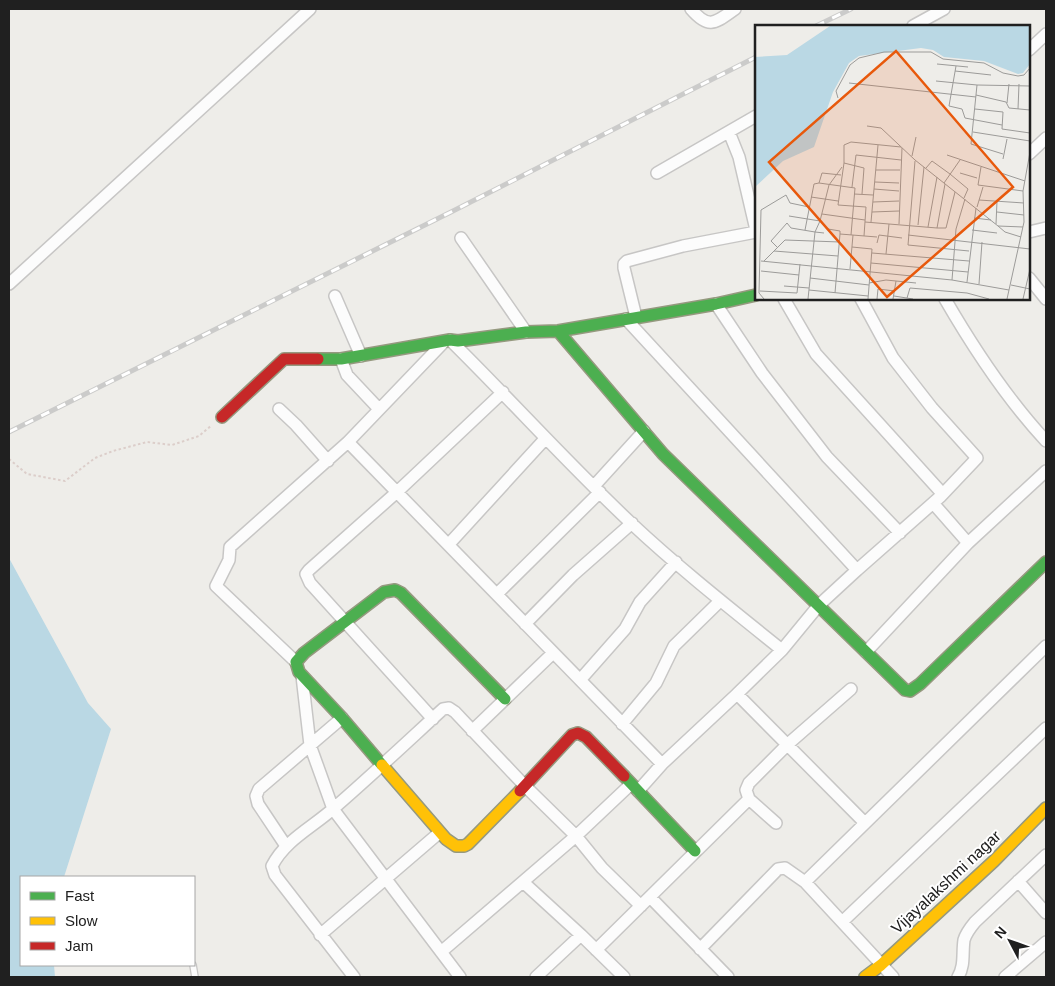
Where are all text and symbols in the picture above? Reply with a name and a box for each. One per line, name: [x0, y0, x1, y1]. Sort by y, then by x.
inset map: [755, 25, 1030, 300]
street label: Vijayalakshmi nagar: [888, 827, 1005, 937]
legend: [20, 876, 195, 966]
text: Fast: [65, 887, 95, 904]
text: Slow: [65, 912, 98, 929]
north arrow: [985, 916, 1035, 966]
text: N: [991, 923, 1010, 942]
text: Jam: [65, 937, 93, 954]

